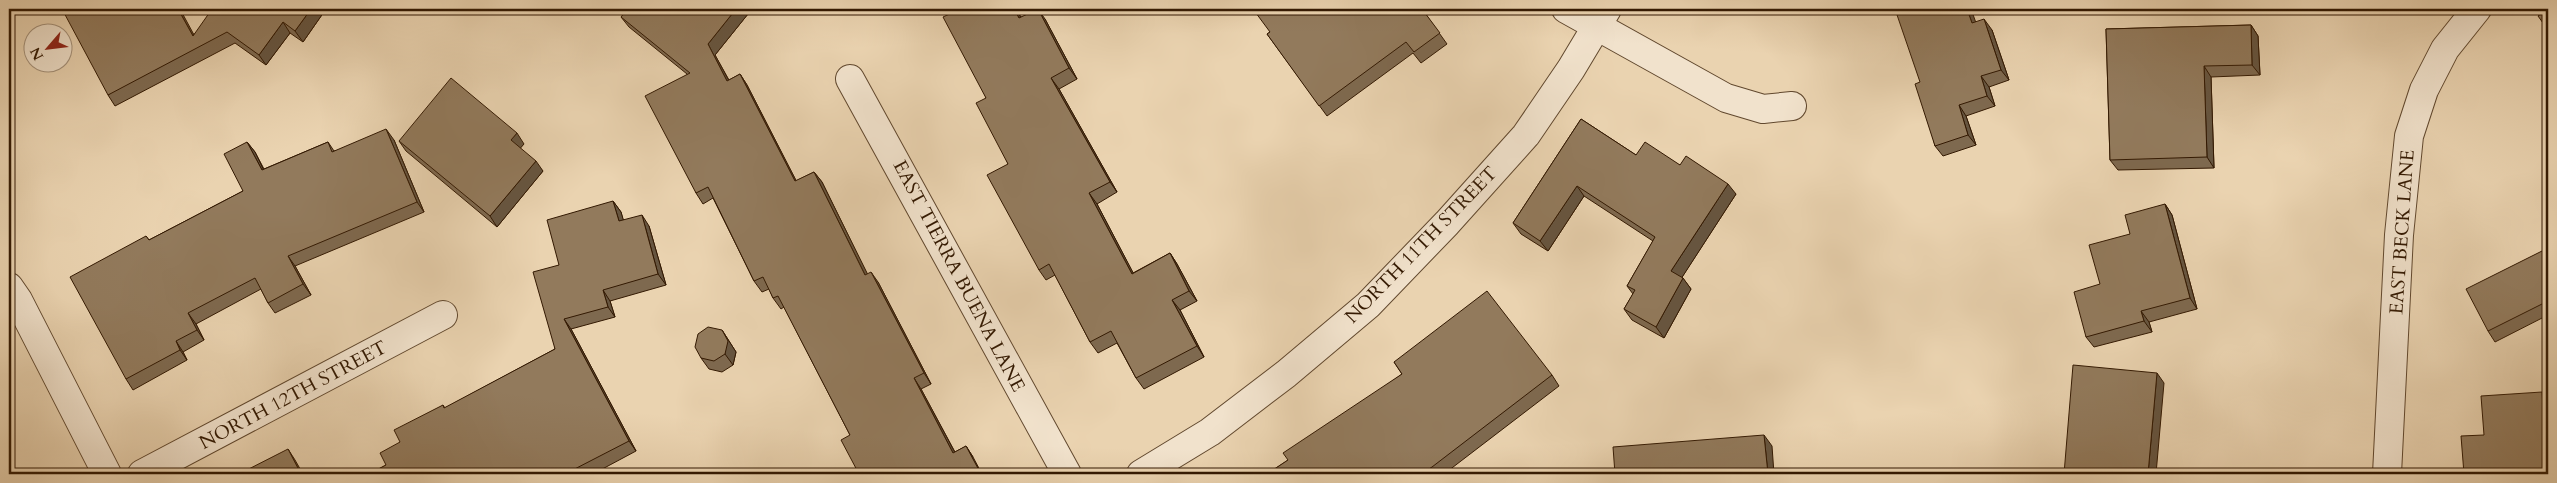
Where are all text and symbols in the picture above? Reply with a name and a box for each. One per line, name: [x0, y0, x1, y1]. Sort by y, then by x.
north arrow: [22, 22, 72, 72]
text: N: [26, 44, 48, 64]
street label: EAST BECK LANE: [2383, 149, 2421, 315]
street label: EAST TIERRA BUENA LANE: [887, 156, 1031, 396]
street label: NORTH 11TH STREET: [1339, 161, 1503, 329]
street label: NORTH 12TH STREET: [195, 334, 391, 456]

